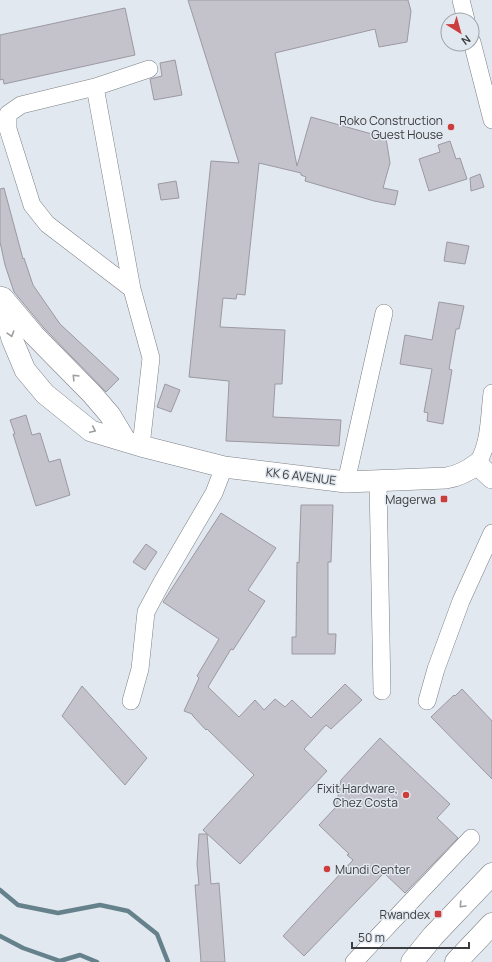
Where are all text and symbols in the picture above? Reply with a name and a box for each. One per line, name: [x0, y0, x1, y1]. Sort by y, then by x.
north arrow: [440, 12, 480, 52]
text: N: [459, 32, 474, 49]
place label: Roko Construction Guest House: [339, 112, 443, 143]
marker: Roko Construction Guest House: [446, 122, 456, 132]
one-way arrow: [6, 331, 15, 338]
one-way arrow: [73, 374, 80, 382]
one-way arrow: [89, 425, 96, 433]
street label: KK 6 AVENUE: [265, 463, 337, 489]
place label: Magerwa: [385, 491, 436, 508]
marker: Magerwa: [439, 494, 449, 504]
place label: Fixit Hardware, Chez Costa: [317, 780, 398, 811]
marker: Fixit Hardware, Chez Costa: [401, 790, 411, 800]
place label: Mundi Center: [335, 861, 411, 878]
marker: Mundi Center: [322, 864, 332, 874]
one-way arrow: [460, 900, 467, 908]
place label: Rwandex: [380, 906, 431, 923]
marker: Rwandex: [433, 909, 443, 919]
scale bar: [352, 924, 469, 950]
text: 50 m: [358, 929, 385, 946]

